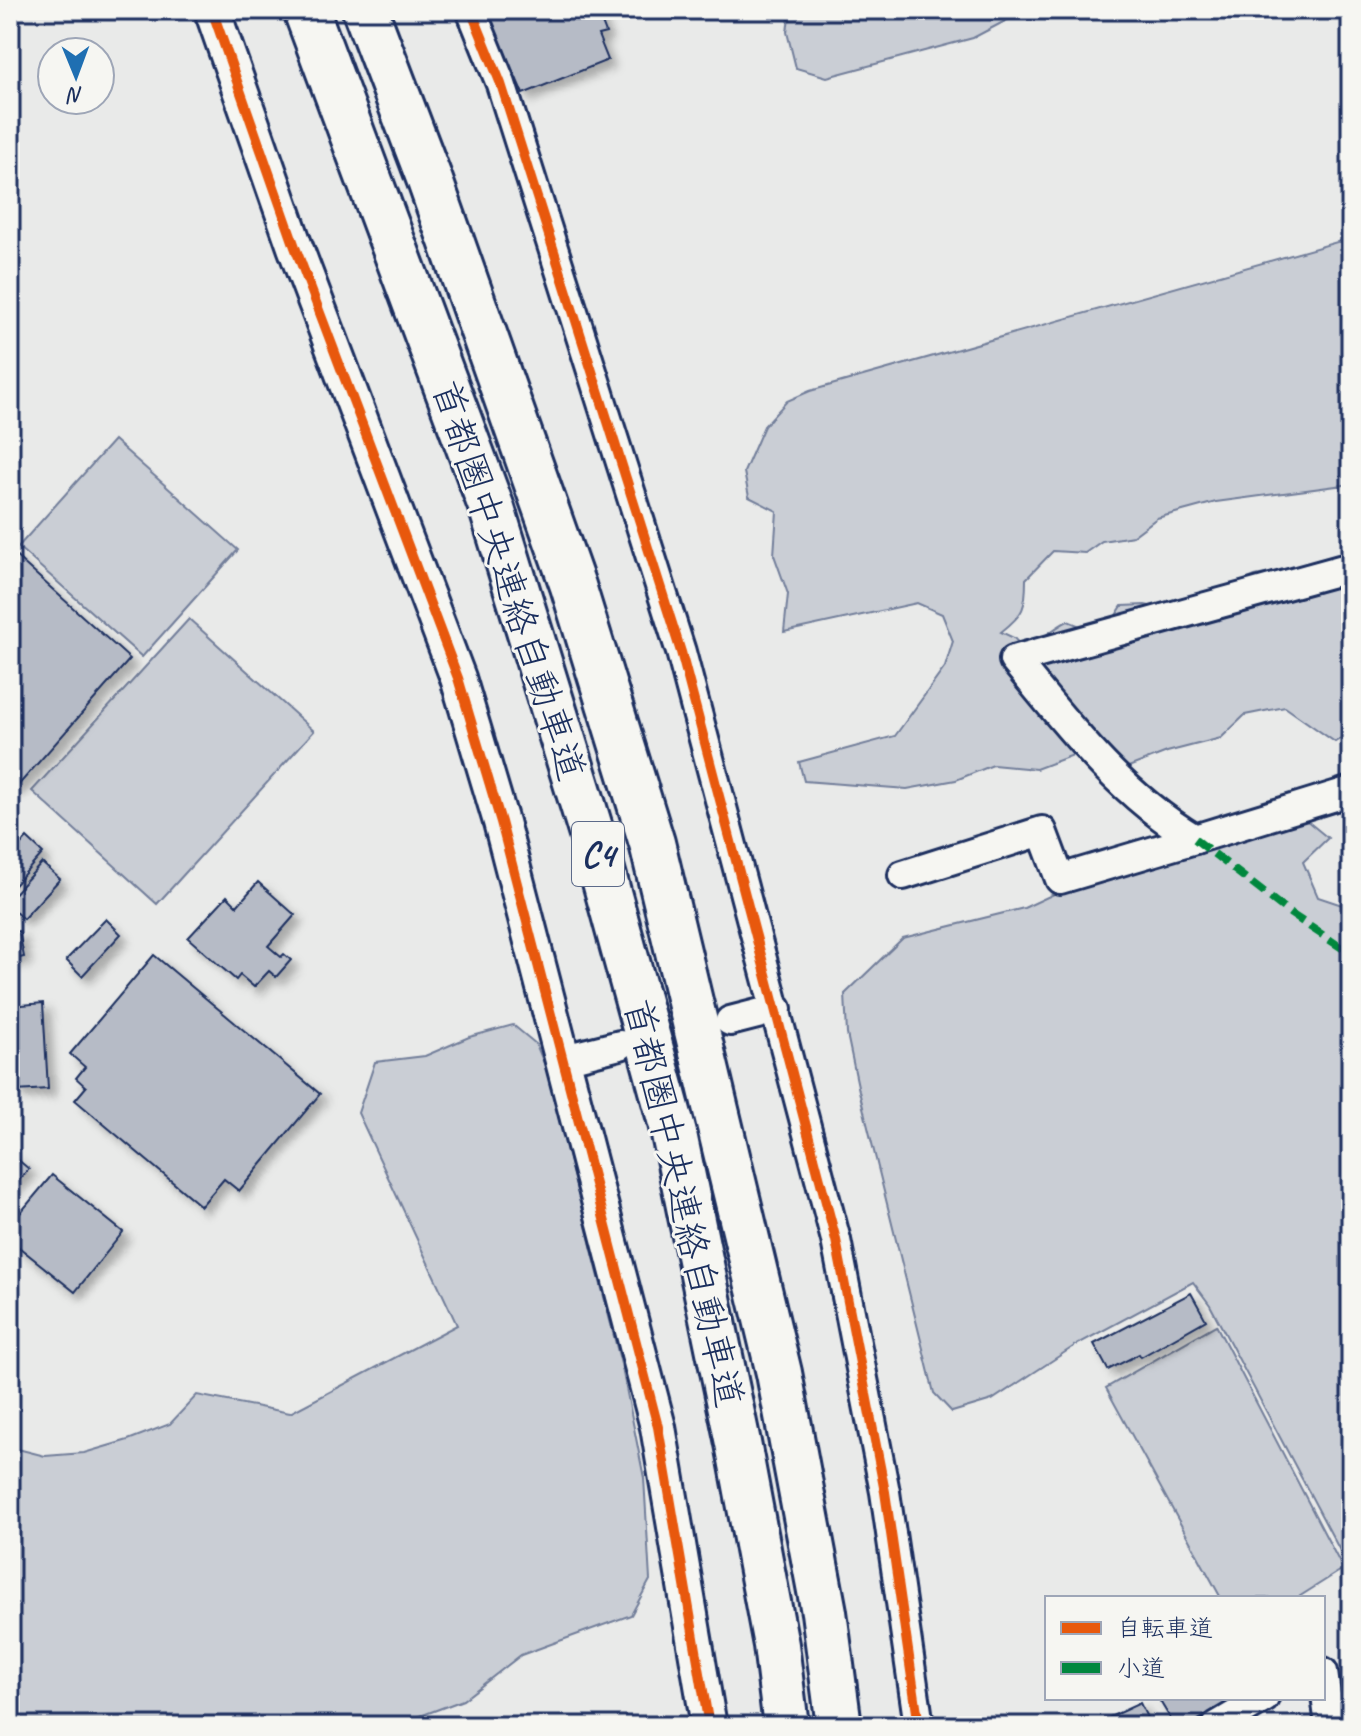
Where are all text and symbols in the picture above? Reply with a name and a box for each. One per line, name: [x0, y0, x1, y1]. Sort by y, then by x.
north arrow: [36, 36, 116, 116]
text: N: [66, 81, 83, 109]
street label: 首都圏中央連絡自動車道: [422, 374, 595, 786]
road number: C4: [572, 822, 624, 886]
street label: 首都圏中央連絡自動車道: [614, 994, 753, 1412]
legend: [1045, 1596, 1325, 1700]
text: 自転車道: [1117, 1613, 1213, 1643]
text: 小道: [1117, 1653, 1165, 1683]

